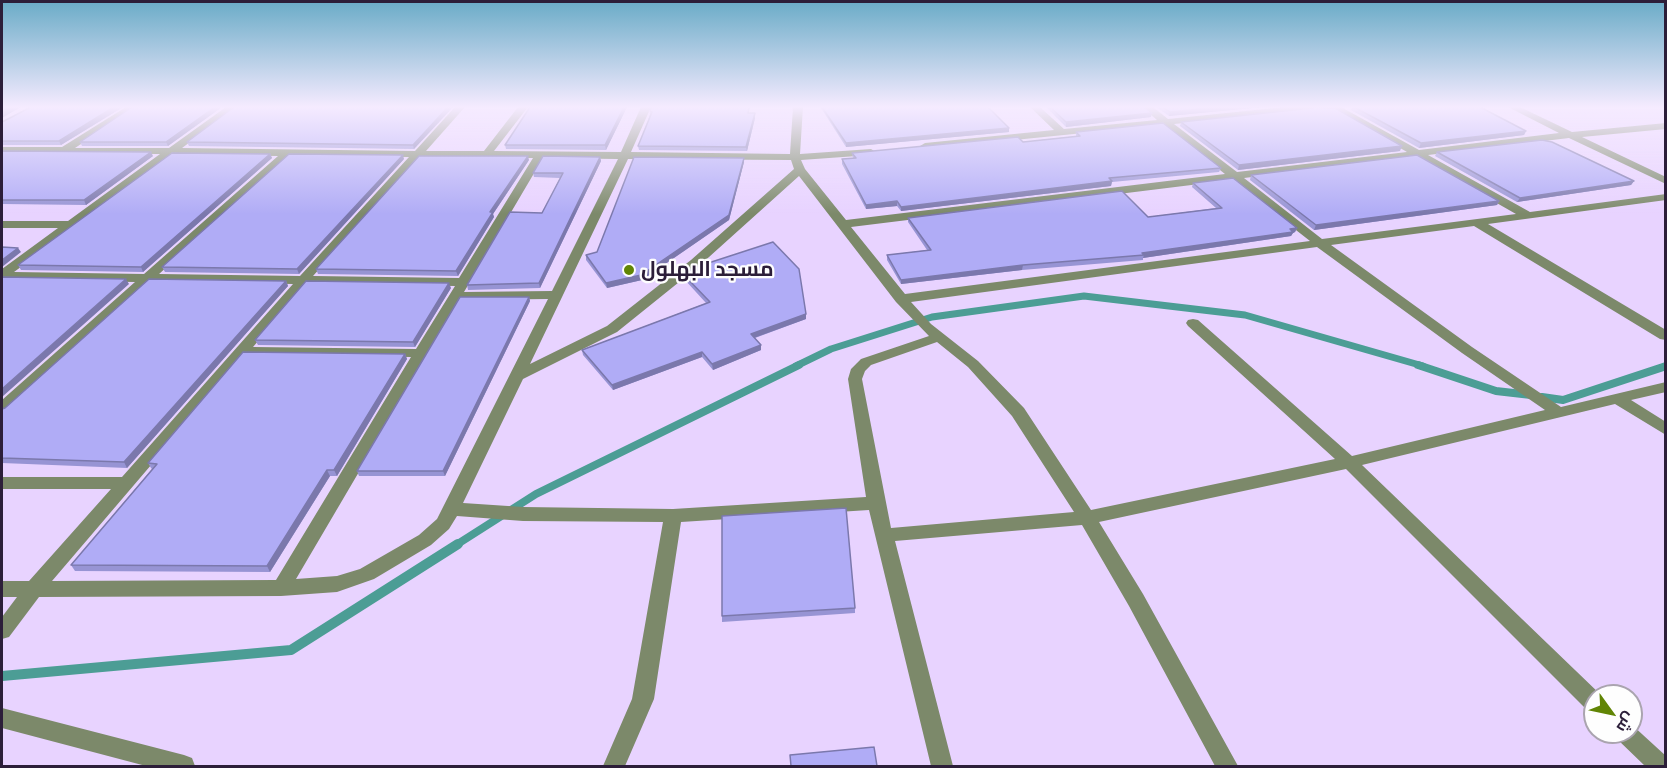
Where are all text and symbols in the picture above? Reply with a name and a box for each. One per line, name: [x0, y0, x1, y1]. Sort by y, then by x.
place label: مسجد البهلول: [641, 257, 774, 283]
marker: مسجد البهلول: [622, 263, 636, 277]
north arrow: [1583, 684, 1643, 744]
text: ش: [1612, 708, 1641, 737]

